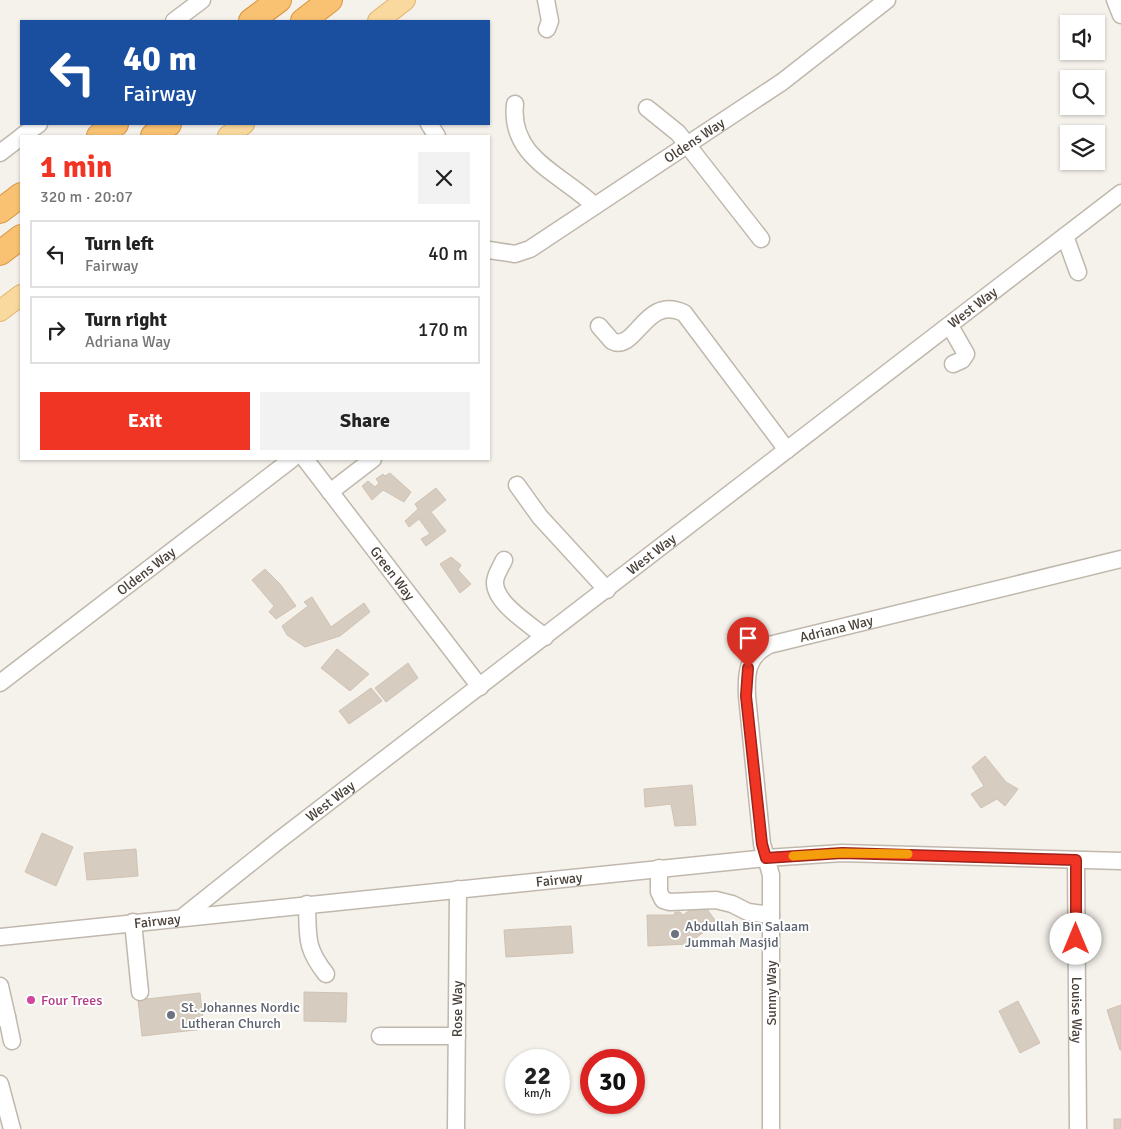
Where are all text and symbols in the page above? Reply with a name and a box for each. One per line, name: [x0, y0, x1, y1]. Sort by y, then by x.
map controls: [1060, 15, 1105, 170]
button: sound: [1060, 15, 1105, 60]
text: 40 m: [123, 37, 197, 80]
icon: left: [40, 40, 105, 105]
button: search: [1060, 70, 1105, 115]
text: Fairway: [123, 80, 196, 107]
street label: Oldens Way: [661, 114, 728, 167]
button: layers: [1060, 125, 1105, 170]
text: 1 min: [40, 149, 112, 186]
button: close: [418, 152, 470, 204]
text: 320 m · 20:07: [40, 187, 133, 207]
text: Turn left: [85, 232, 154, 256]
icon: left: [42, 240, 70, 268]
text: 40 m: [428, 242, 468, 266]
text: Fairway: [85, 256, 138, 276]
street label: West Way: [945, 283, 1001, 332]
text: Turn right: [85, 308, 167, 332]
icon: right: [42, 316, 70, 344]
text: 170 m: [418, 318, 468, 342]
text: Adriana Way: [85, 332, 171, 352]
button: Exit: [40, 392, 250, 450]
button: Share: [260, 392, 470, 450]
street label: West Way: [624, 530, 680, 579]
street label: Oldens Way: [114, 543, 179, 599]
street label: Green Way: [366, 543, 419, 604]
street label: Adriana Way: [798, 612, 875, 646]
pin: [727, 617, 769, 668]
icon: arrive: [734, 624, 762, 652]
street label: West Way: [303, 777, 359, 826]
street label: Fairway: [535, 869, 584, 891]
street label: Fairway: [133, 910, 182, 932]
position arrow: [1049, 912, 1101, 964]
place label: Abdullah Bin Salaam Jummah Masjid: [685, 918, 809, 951]
marker: Abdullah Bin Salaam Jummah Masjid: [669, 928, 681, 940]
street label: Sunny Way: [763, 960, 780, 1025]
street label: Louise Way: [1068, 977, 1085, 1044]
street label: Rose Way: [449, 980, 466, 1037]
place label: Four Trees: [41, 992, 102, 1009]
marker: Four Trees: [25, 994, 37, 1006]
place label: St. Johannes Nordic Lutheran Church: [181, 999, 300, 1032]
marker: St. Johannes Nordic Lutheran Church: [165, 1009, 177, 1021]
speed limit sign: 30: [580, 1049, 645, 1114]
text: 22: [524, 1060, 551, 1091]
text: km/h: [524, 1086, 551, 1101]

